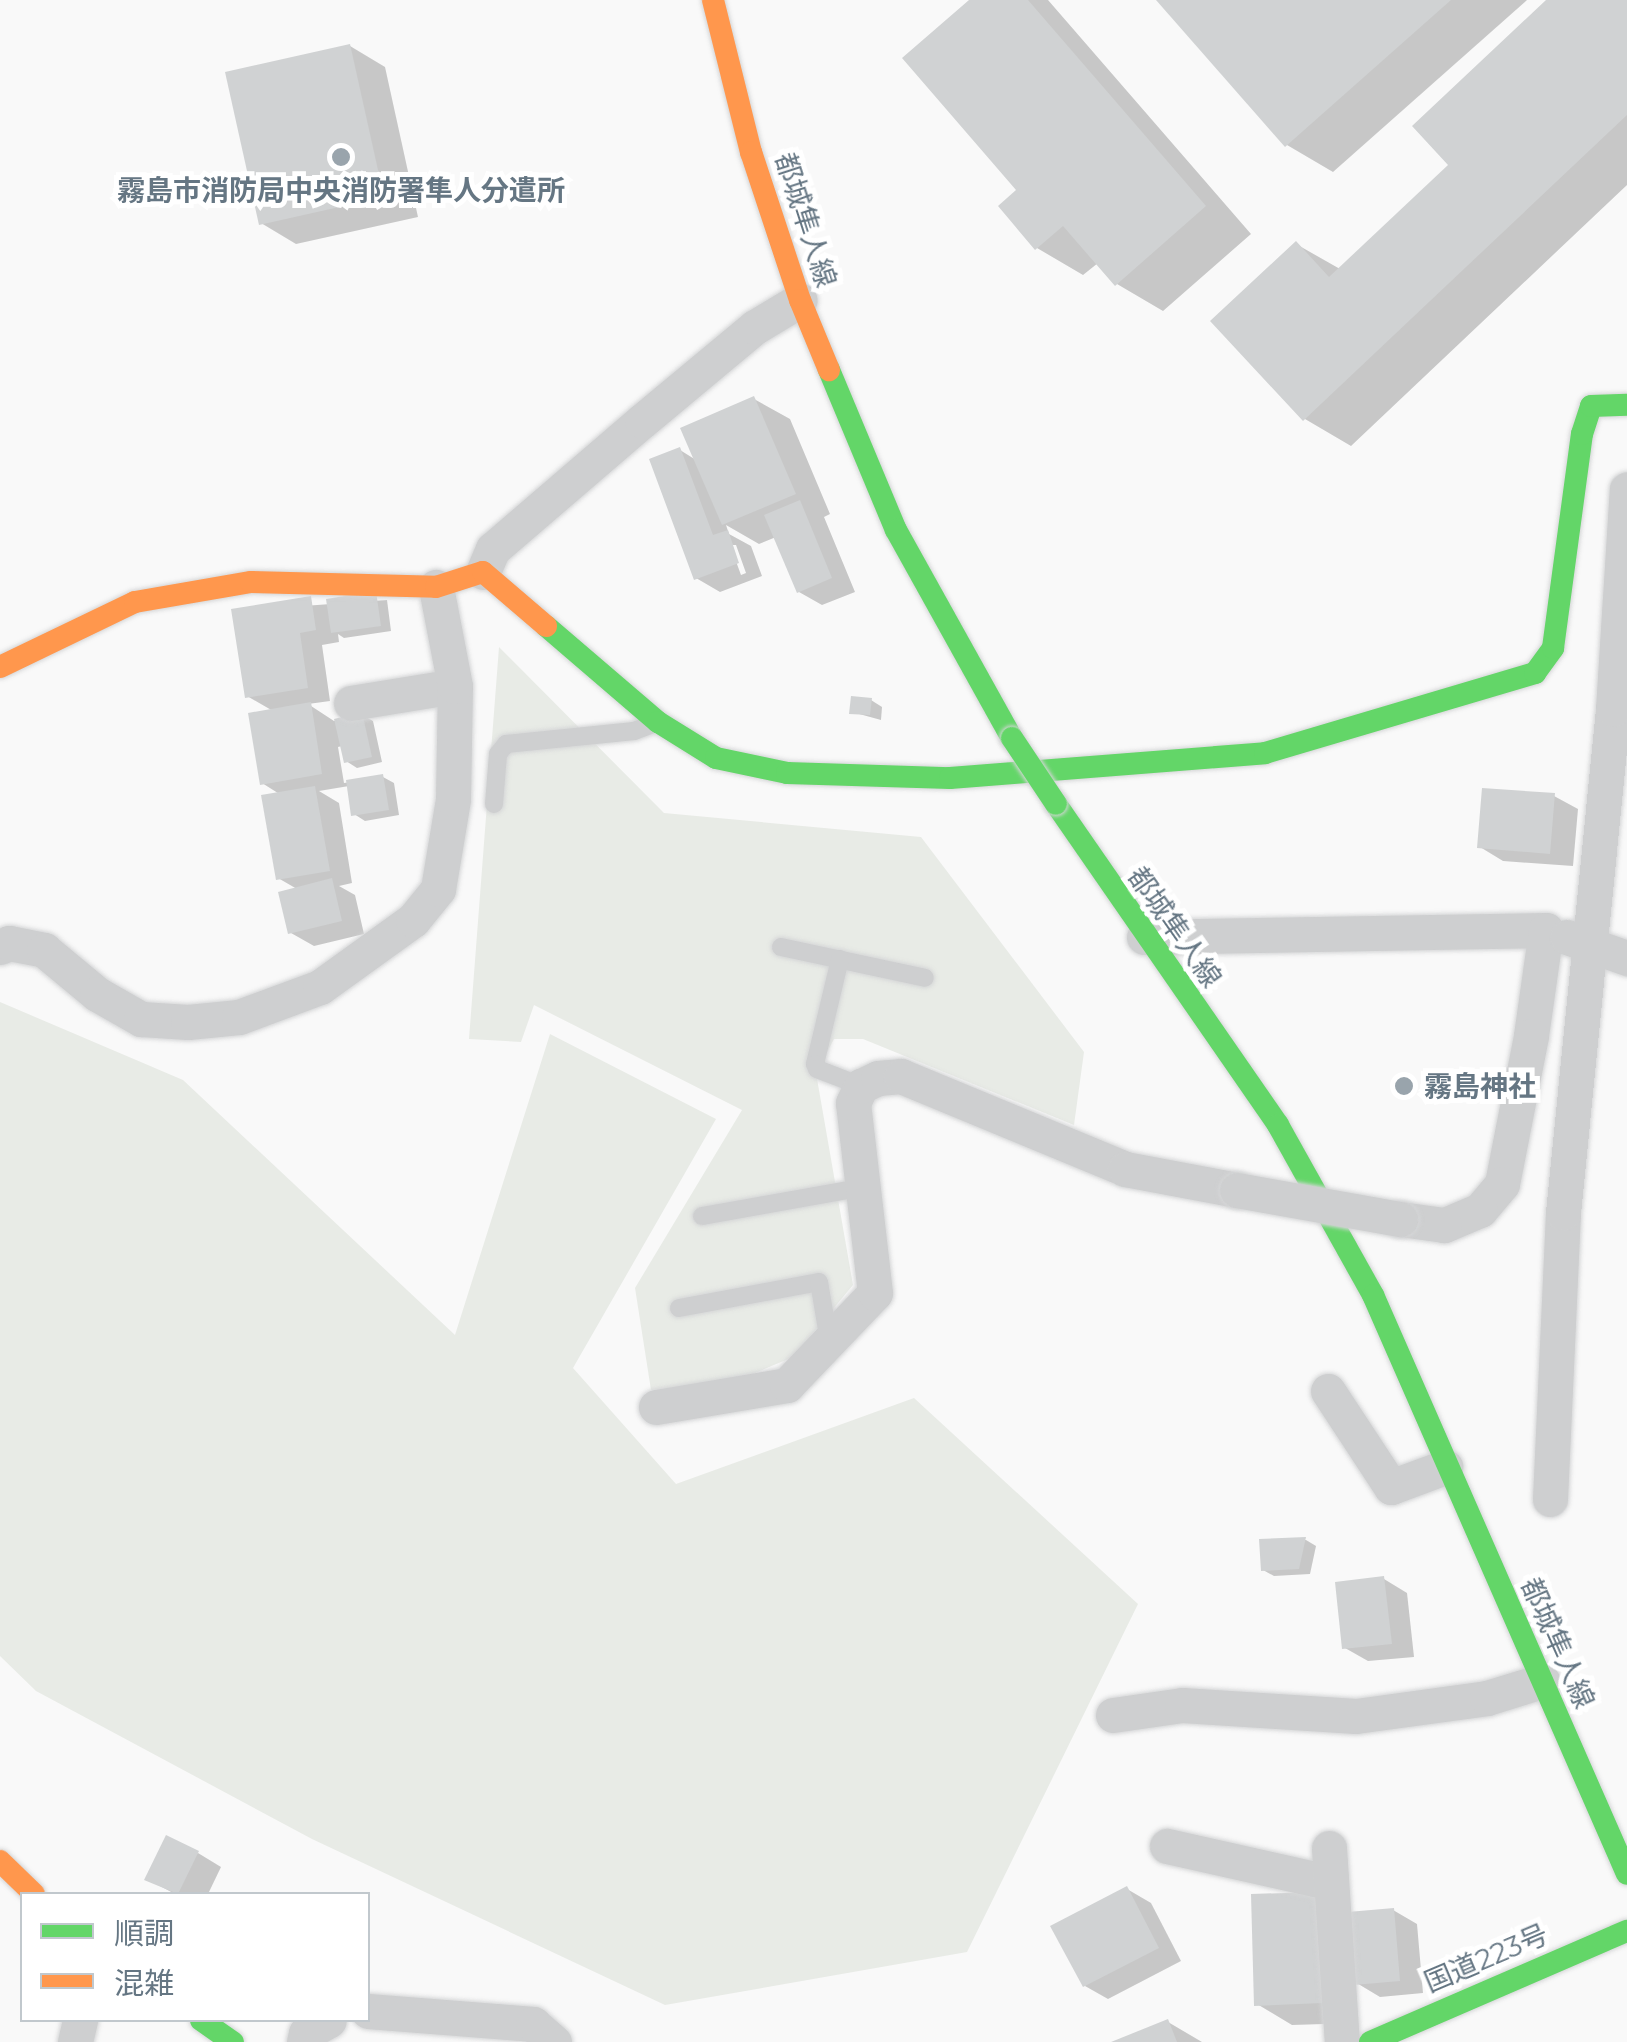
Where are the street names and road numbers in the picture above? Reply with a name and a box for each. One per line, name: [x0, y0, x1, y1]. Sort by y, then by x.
street label: 都城隼人線: [768, 148, 844, 292]
street label: 都城隼人線: [1121, 860, 1229, 994]
street label: 都城隼人線: [1514, 1572, 1602, 1714]
street label: 国道223号: [1419, 1917, 1553, 1999]

